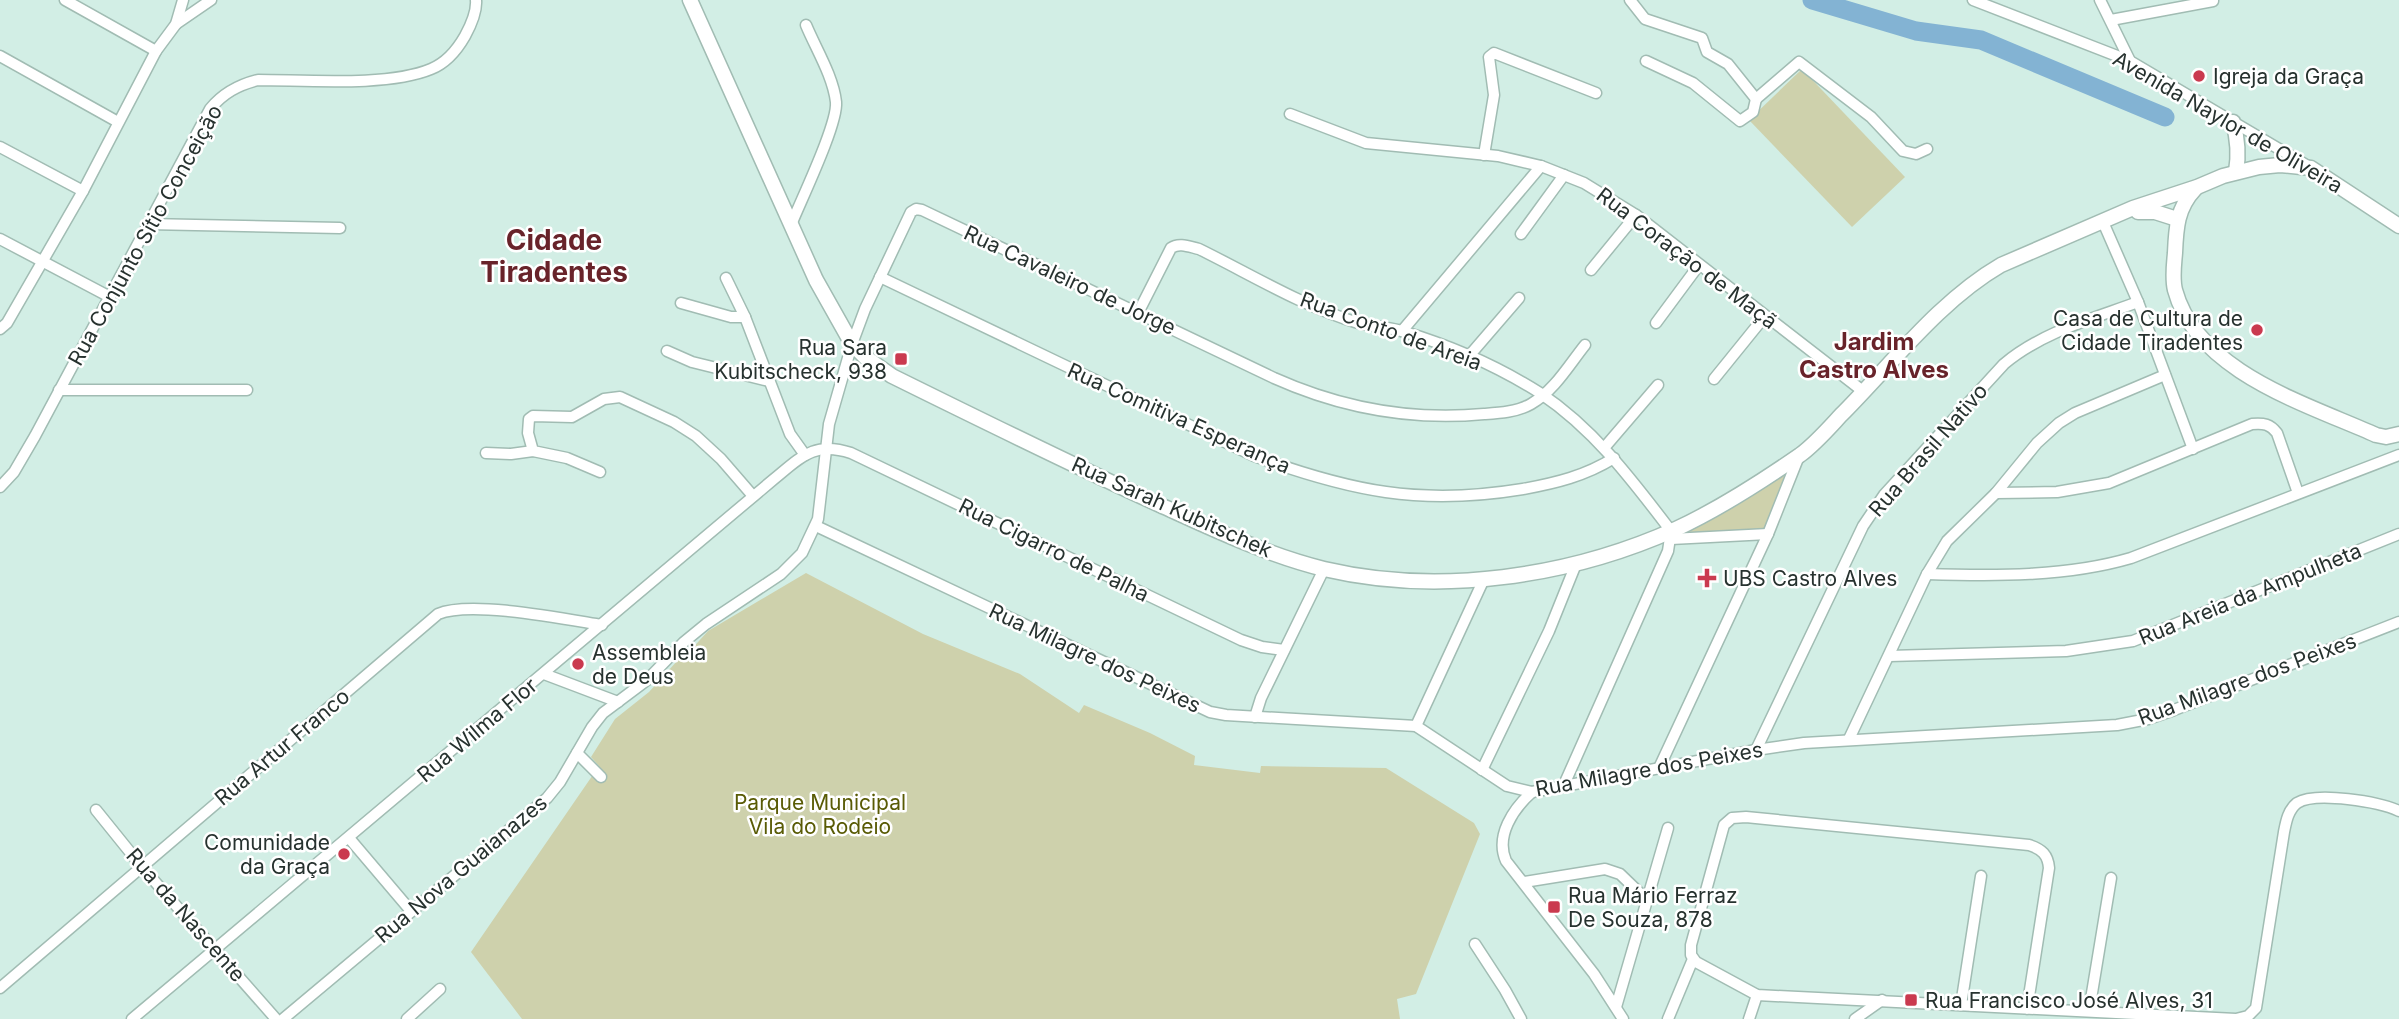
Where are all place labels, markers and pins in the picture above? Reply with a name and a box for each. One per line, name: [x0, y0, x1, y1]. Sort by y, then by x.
place label: Igreja da Graça: [2213, 64, 2364, 89]
marker: Igreja da Graça: [2191, 68, 2207, 84]
place label: Casa de Cultura de Cidade Tiradentes: [2053, 306, 2243, 355]
marker: Casa de Cultura de Cidade Tiradentes: [2249, 322, 2265, 338]
place label: Rua Sara Kubitscheck, 938: [714, 335, 887, 384]
marker: Rua Sara Kubitscheck, 938: [893, 351, 909, 367]
place label: UBS Castro Alves: [1723, 566, 1897, 591]
marker: UBS Castro Alves: [1697, 568, 1717, 588]
place label: Assembleia de Deus: [592, 640, 706, 689]
marker: Assembleia de Deus: [570, 656, 586, 672]
place label: Comunidade da Graça: [204, 830, 330, 879]
marker: Comunidade da Graça: [336, 846, 352, 862]
place label: Rua Mário Ferraz De Souza, 878: [1568, 883, 1738, 932]
marker: Rua Mário Ferraz De Souza, 878: [1546, 899, 1562, 915]
place label: Rua Francisco José Alves, 31: [1925, 988, 2213, 1013]
marker: Rua Francisco José Alves, 31: [1903, 992, 1919, 1008]

